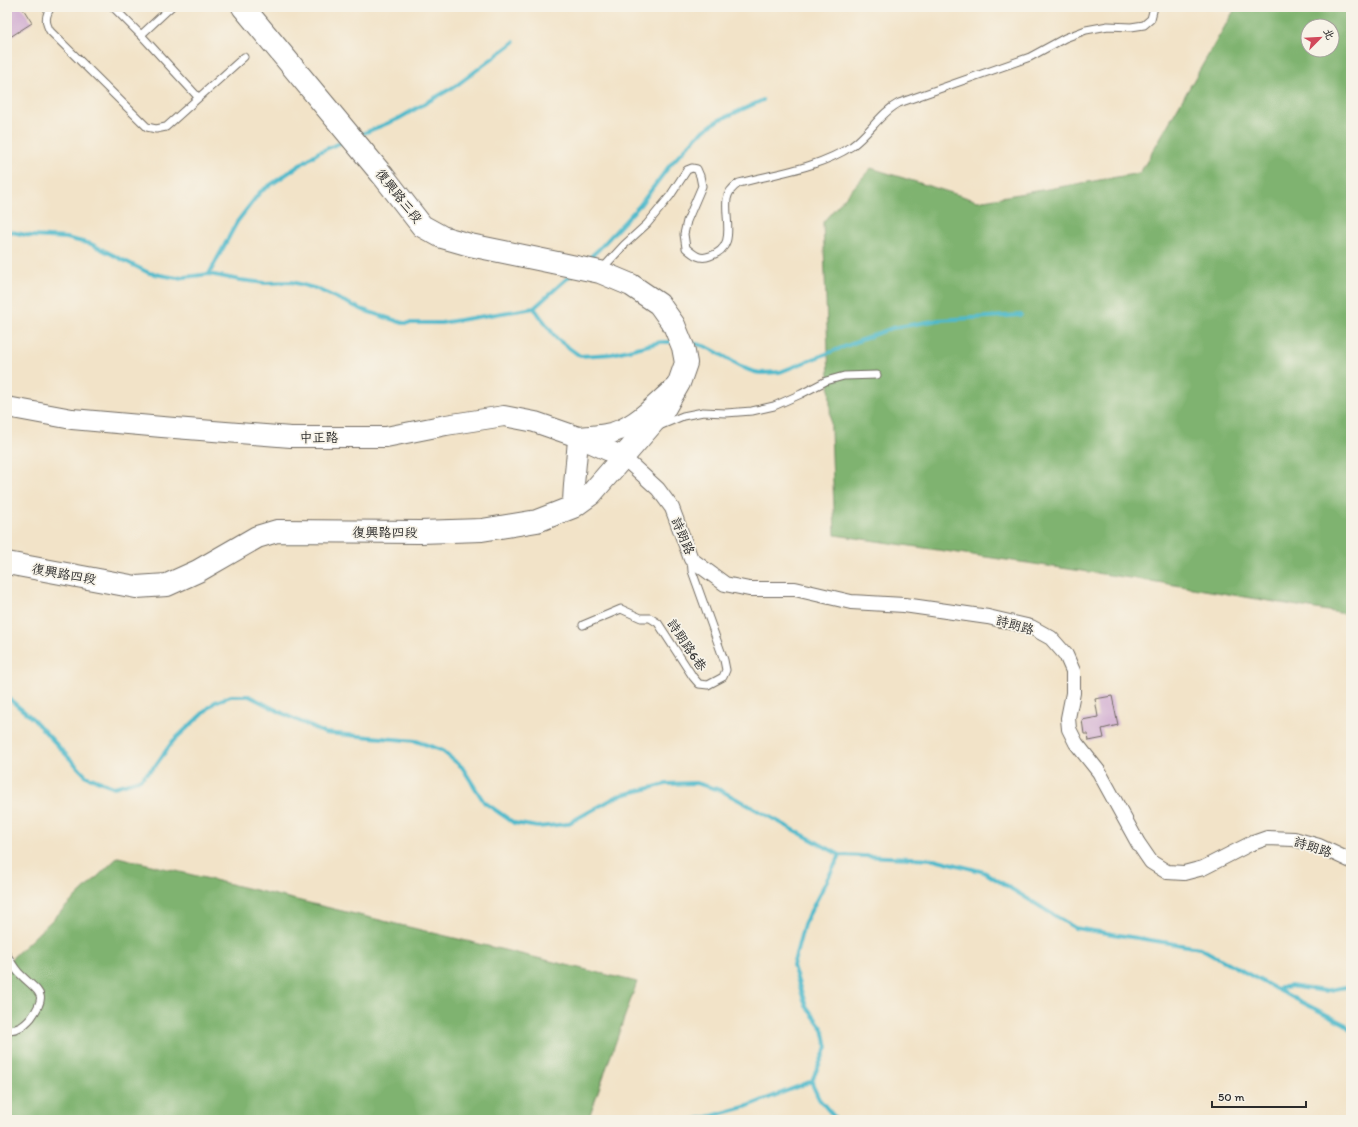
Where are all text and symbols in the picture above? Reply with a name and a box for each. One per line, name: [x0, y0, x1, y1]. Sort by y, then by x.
north arrow: [1300, 18, 1340, 58]
text: 北: [1321, 26, 1337, 42]
street label: 復興路三段: [373, 166, 425, 226]
street label: 中正路: [299, 430, 339, 445]
street label: 詩朗路: [668, 515, 698, 557]
street label: 復興路四段: [352, 525, 418, 540]
street label: 復興路四段: [31, 561, 97, 587]
street label: 詩朗路: [994, 612, 1036, 638]
street label: 詩朗路6巷: [664, 616, 710, 674]
street label: 詩朗路: [1292, 834, 1334, 860]
scale bar: [1212, 1083, 1306, 1109]
text: 50 m: [1218, 1090, 1244, 1104]

